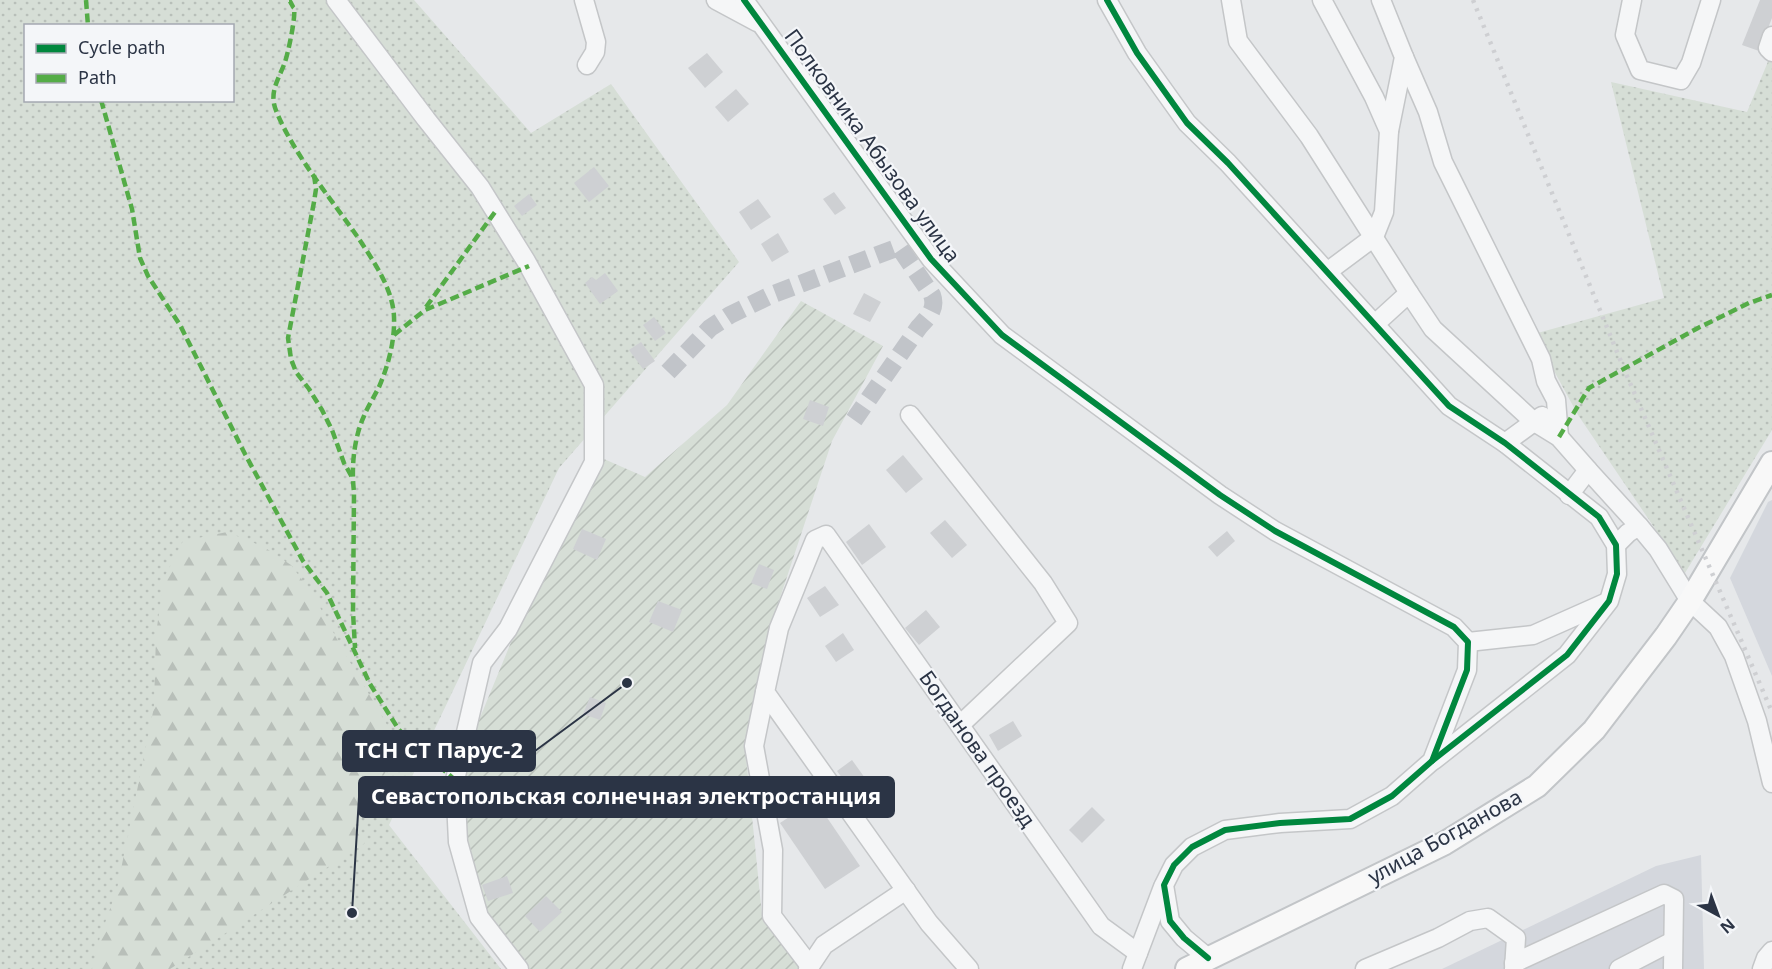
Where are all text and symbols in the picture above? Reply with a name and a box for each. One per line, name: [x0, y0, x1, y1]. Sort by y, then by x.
street label: Полковника Абызова улица: [779, 23, 967, 268]
legend: [24, 24, 234, 102]
text: Cycle path: [78, 35, 165, 59]
text: Path: [78, 65, 117, 89]
street label: Богданова проезд: [913, 665, 1042, 832]
callout: ТСН СТ Парус-2: [343, 731, 535, 771]
text: ТСН СТ Парус-2: [355, 734, 523, 764]
callout: Севастопольская солнечная электростанция: [359, 777, 894, 817]
text: Севастопольская солнечная электростанция: [371, 780, 881, 810]
street label: улица Богданова: [1362, 782, 1527, 890]
north arrow: [1688, 885, 1748, 945]
text: N: [1716, 914, 1740, 939]

